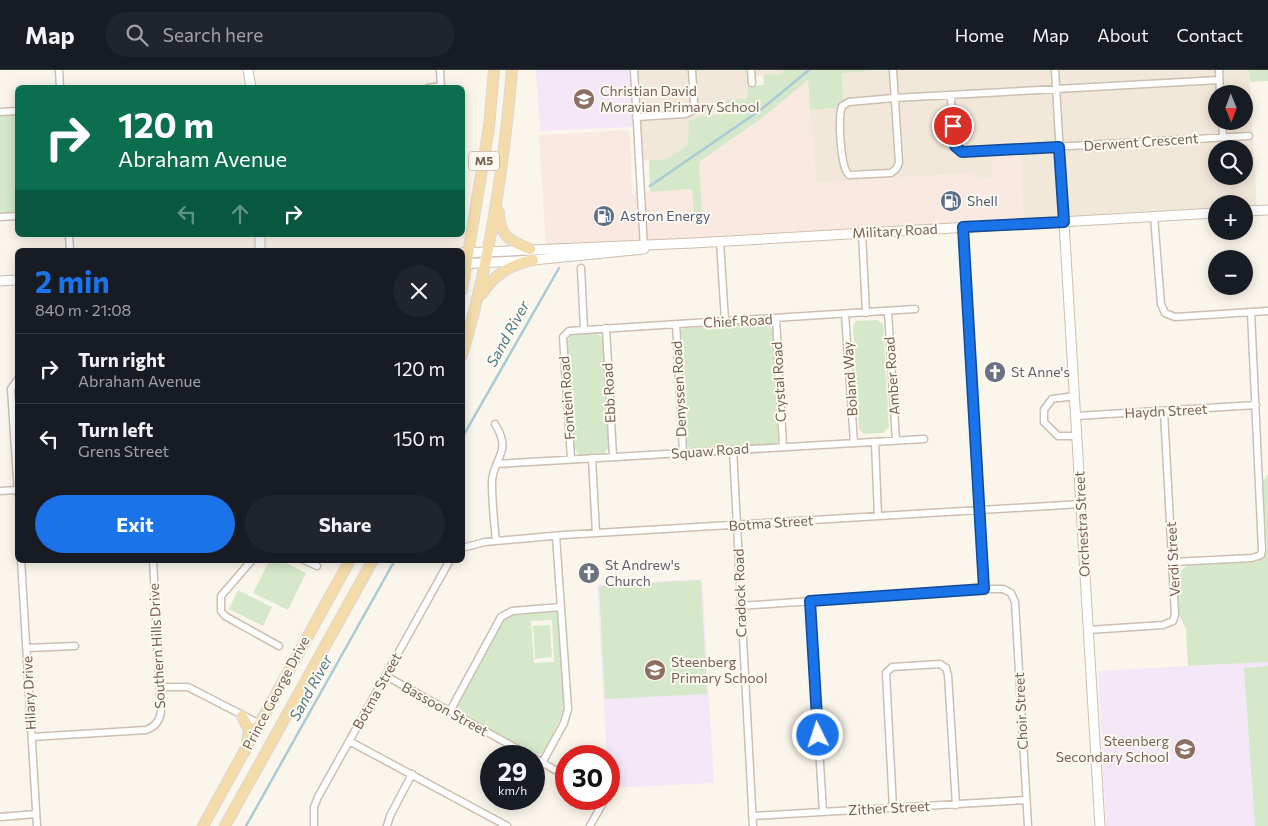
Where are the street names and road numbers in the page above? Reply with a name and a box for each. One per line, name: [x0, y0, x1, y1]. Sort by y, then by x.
street label: Derwent Crescent: [1083, 129, 1199, 154]
road number: M5: [469, 152, 499, 170]
street label: Military Road: [852, 220, 938, 241]
street label: Chief Road: [703, 310, 773, 331]
street label: Amber Road: [880, 336, 903, 416]
street label: Denyssen Road: [667, 341, 690, 438]
street label: Crystal Road: [768, 341, 789, 423]
street label: Boland Way: [838, 341, 861, 417]
street label: Fontein Road: [555, 355, 578, 441]
street label: Ebb Road: [598, 362, 619, 424]
street label: Haydn Street: [1124, 400, 1208, 421]
street label: Squaw Road: [670, 439, 749, 462]
street label: Orchestra Street: [1070, 470, 1093, 578]
street label: Botma Street: [728, 511, 814, 534]
street label: Verdi Street: [1162, 521, 1183, 597]
street label: Cradock Road: [729, 548, 750, 638]
street label: Southern Hills Drive: [145, 583, 168, 709]
street label: Prince George Drive: [238, 633, 313, 752]
street label: Botma Street: [349, 649, 405, 732]
street label: Hilary Drive: [18, 655, 39, 731]
street label: Choir Street: [1010, 672, 1031, 750]
street label: Bassoon Street: [399, 678, 492, 739]
street label: Zither Street: [848, 797, 931, 818]

